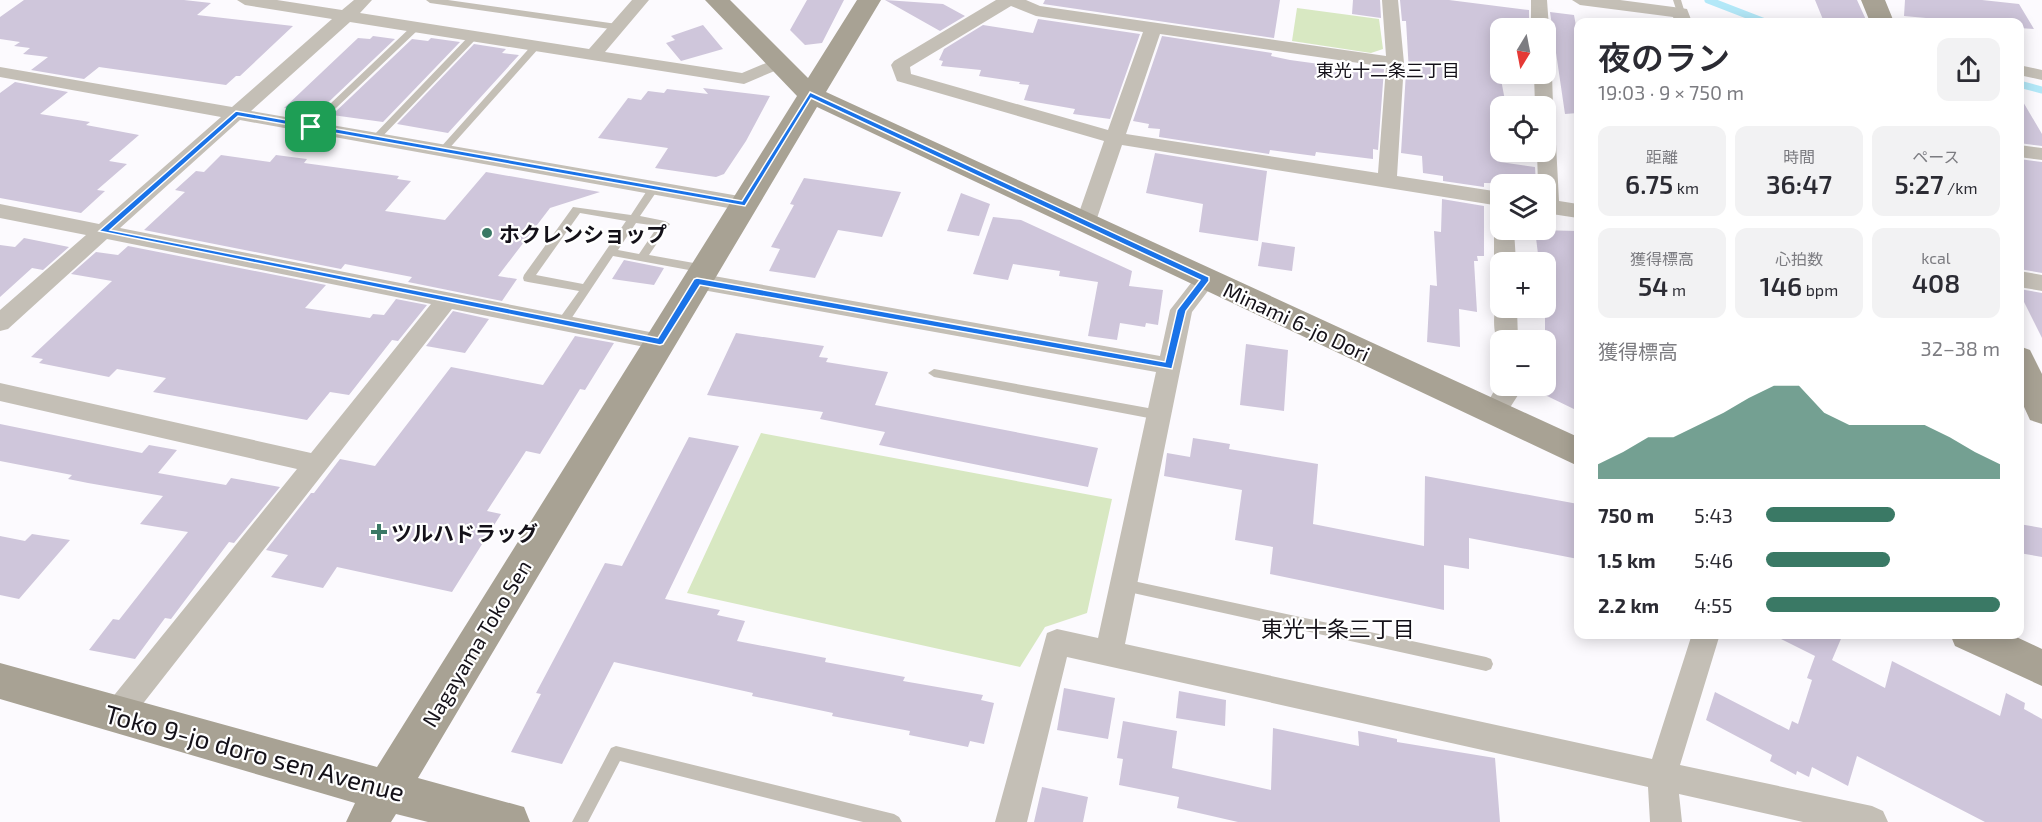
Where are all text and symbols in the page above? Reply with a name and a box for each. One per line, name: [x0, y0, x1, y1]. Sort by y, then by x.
north arrow: [1490, 18, 1556, 84]
map controls: [1490, 18, 1556, 396]
text: 夜のラン: [1598, 37, 1730, 77]
button: share: [1937, 38, 2000, 101]
district label: 東光十二条三丁目: [1316, 59, 1460, 81]
text: 19:03 · 9 × 750 m: [1598, 80, 1744, 104]
button: locate: [1490, 96, 1556, 162]
pin: [285, 101, 336, 152]
icon: arrive: [294, 110, 327, 143]
text: 距離: [1646, 147, 1678, 166]
text: 時間: [1783, 147, 1815, 166]
text: ペース: [1912, 147, 1960, 166]
text: 6.75: [1625, 168, 1673, 199]
text: 36:47: [1766, 168, 1832, 199]
text: 5:27: [1894, 168, 1944, 199]
button: layers: [1490, 174, 1556, 240]
text: km: [1673, 178, 1699, 197]
text: /km: [1944, 178, 1978, 197]
place label: ホクレンショップ: [499, 221, 667, 246]
marker: ホクレンショップ: [480, 226, 494, 240]
text: kcal: [1921, 248, 1951, 267]
text: 獲得標高: [1630, 249, 1694, 268]
text: 心拍数: [1775, 249, 1823, 268]
button: +: [1490, 252, 1556, 318]
text: 408: [1912, 267, 1960, 298]
text: 54: [1638, 270, 1668, 301]
text: 146: [1760, 270, 1802, 301]
street label: Minami 6-jo Dori: [1219, 276, 1374, 367]
text: m: [1668, 280, 1686, 299]
text: bpm: [1802, 280, 1838, 299]
button: −: [1490, 330, 1556, 396]
text: 32–38 m: [1921, 336, 2000, 360]
text: 獲得標高: [1598, 339, 1678, 363]
text: 750 m: [1598, 503, 1654, 527]
text: 5:43: [1694, 503, 1733, 527]
place label: ツルハドラッグ: [391, 520, 538, 545]
marker: ツルハドラッグ: [372, 525, 386, 539]
text: 1.5 km: [1598, 548, 1656, 572]
text: 5:46: [1694, 548, 1733, 572]
street label: Nagayama Toko Sen: [416, 555, 536, 731]
text: 2.2 km: [1598, 593, 1659, 617]
text: 4:55: [1694, 593, 1732, 617]
district label: 東光十条三丁目: [1261, 615, 1415, 641]
street label: Toko 9-jo doro sen Avenue: [102, 697, 408, 807]

